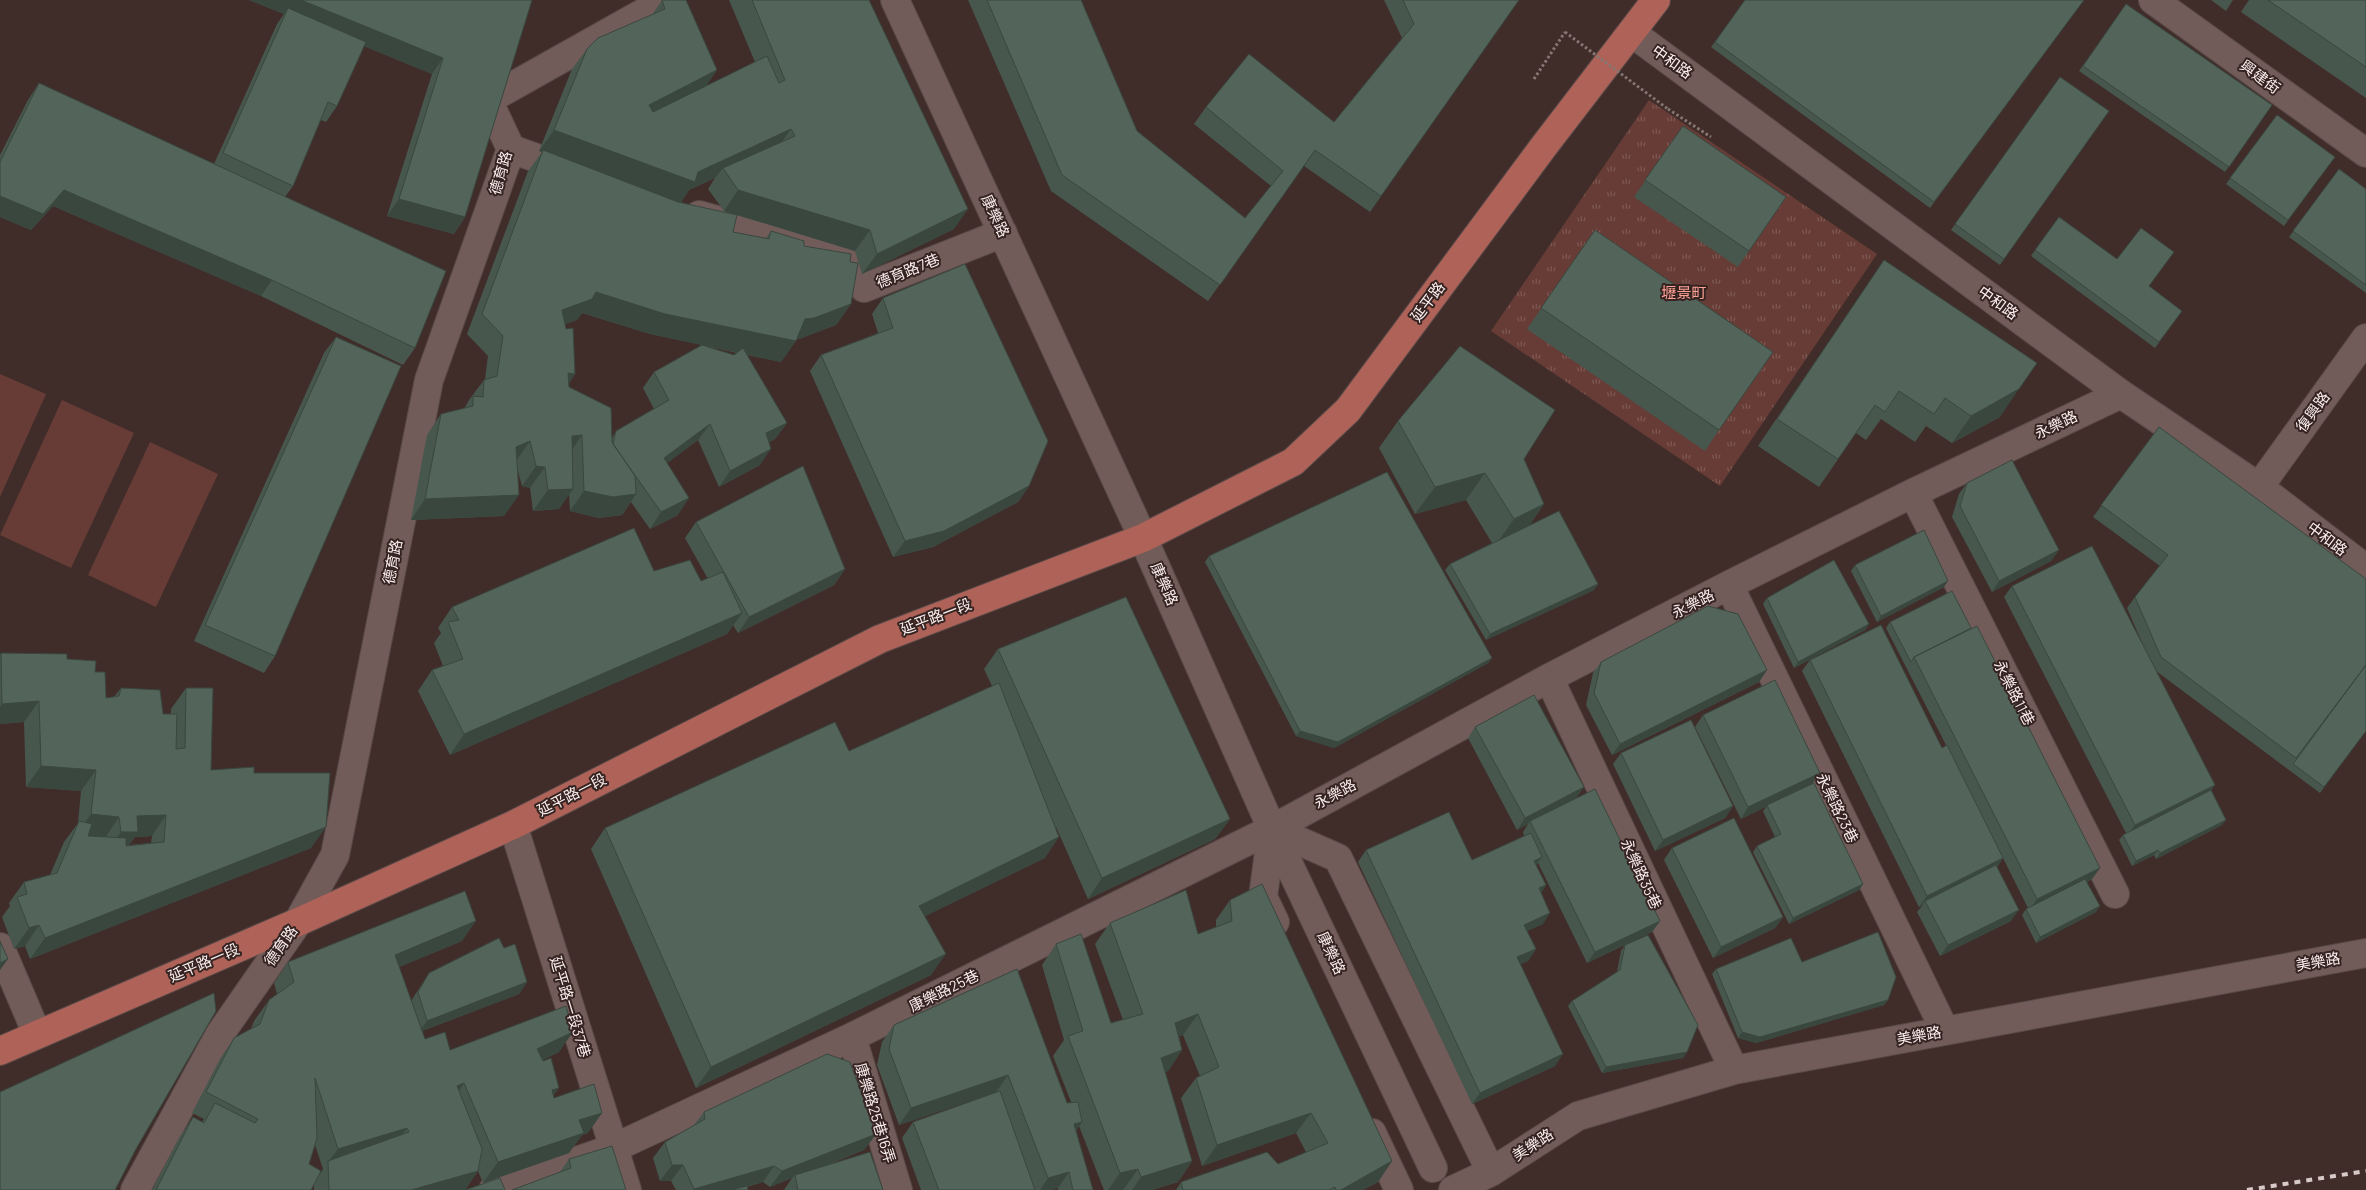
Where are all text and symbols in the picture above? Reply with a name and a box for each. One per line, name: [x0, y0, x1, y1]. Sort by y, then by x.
street label: 中和路: [1649, 41, 1696, 82]
street label: 興建街: [2237, 56, 2284, 97]
street label: 德育路: [485, 149, 515, 197]
street label: 康樂路: [978, 191, 1014, 240]
street label: 德育路7巷: [873, 249, 942, 291]
street label: 延平路: [1406, 278, 1448, 325]
street label: 中和路: [1975, 282, 2022, 323]
park label: 壢景町: [1661, 283, 1707, 301]
street label: 復興路: [2292, 388, 2333, 435]
street label: 永樂路: [2031, 406, 2080, 442]
street label: 中和路: [2304, 517, 2351, 559]
street label: 德育路: [379, 538, 405, 586]
street label: 康樂路: [1148, 559, 1182, 608]
street label: 永樂路: [1668, 585, 1717, 621]
street label: 延平路一段: [897, 594, 974, 638]
street label: 永樂路11巷: [1991, 657, 2039, 728]
street label: 延平路一段: [534, 769, 609, 819]
street label: 永樂路23巷: [1813, 770, 1863, 846]
street label: 永樂路: [1310, 775, 1359, 812]
street label: 永樂路35巷: [1618, 836, 1666, 912]
street label: 德育路: [260, 922, 300, 969]
street label: 康樂路: [1314, 928, 1350, 977]
street label: 延平路一段: [166, 939, 242, 985]
street label: 美樂路: [2294, 948, 2342, 974]
street label: 延平路一段37巷: [547, 954, 595, 1059]
street label: 康樂路25巷: [906, 965, 982, 1015]
street label: 美樂路: [1895, 1022, 1943, 1048]
street label: 康樂路25巷16弄: [852, 1060, 900, 1165]
street label: 美樂路: [1509, 1124, 1556, 1164]

